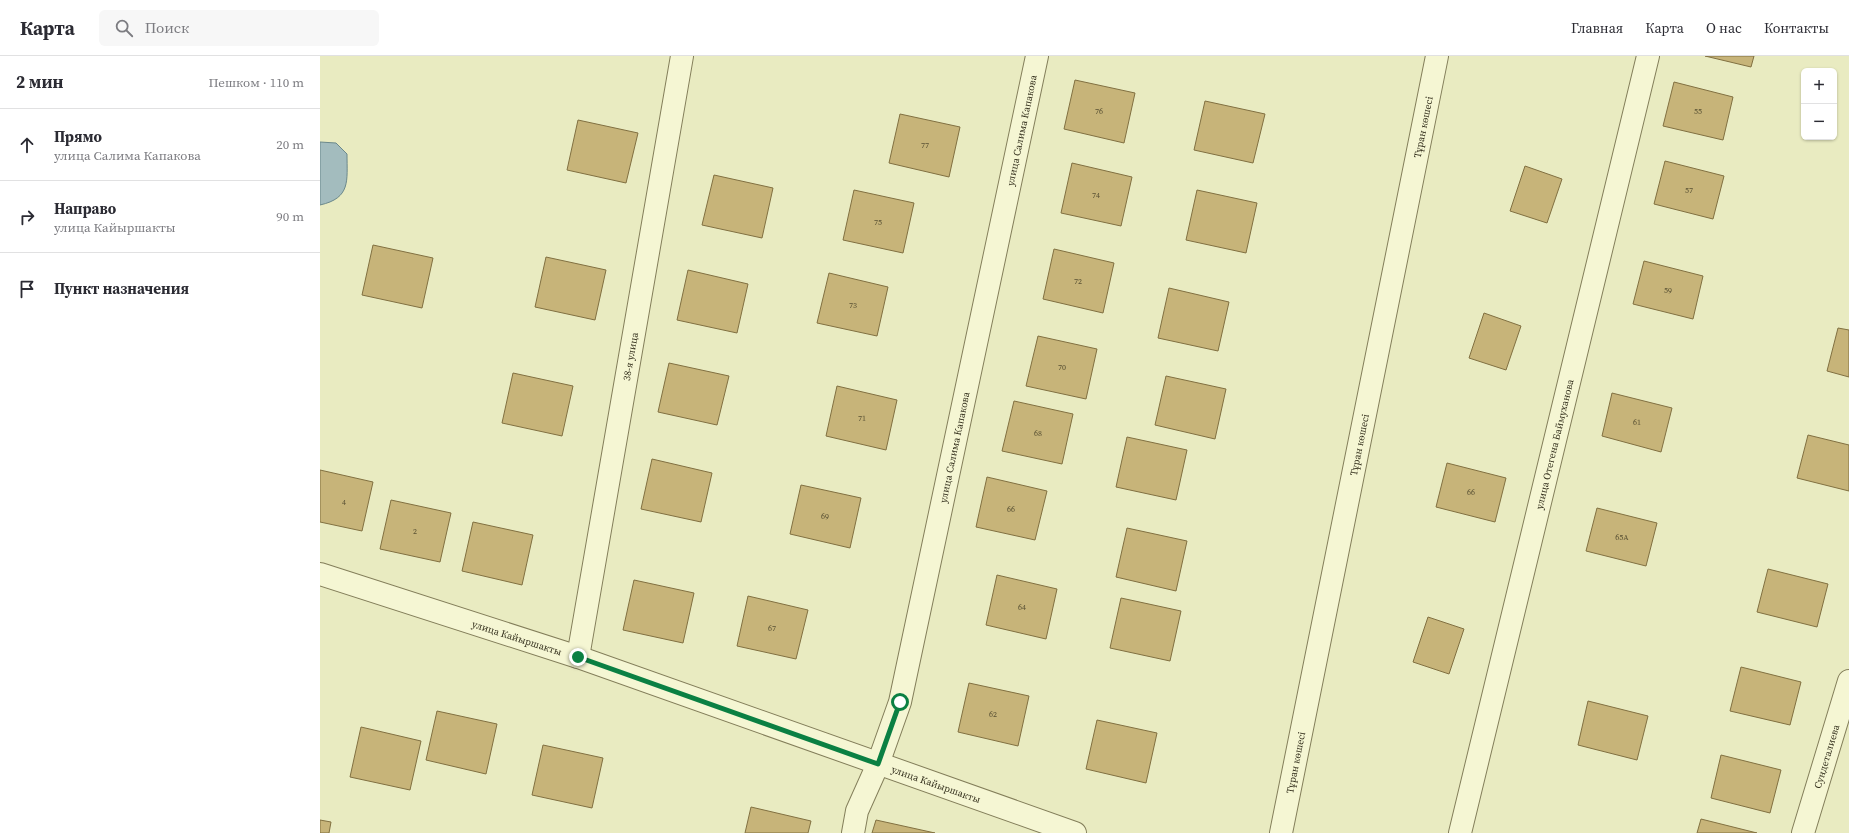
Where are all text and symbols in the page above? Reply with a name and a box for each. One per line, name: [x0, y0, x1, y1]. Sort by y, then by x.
search box: [99, 10, 379, 46]
text: Карта: [20, 15, 75, 41]
icon: search: [113, 17, 135, 39]
text: Поиск: [145, 17, 189, 38]
text: Главная: [1571, 18, 1623, 38]
text: Карта: [1645, 18, 1684, 38]
text: О нас: [1706, 18, 1742, 38]
text: Контакты: [1764, 18, 1829, 38]
map controls: [1801, 68, 1837, 140]
button: +: [1801, 68, 1837, 104]
text: 2 мин: [16, 70, 64, 94]
street label: улица Салима Капакова: [1003, 73, 1040, 187]
text: Пешком · 110 m: [209, 74, 304, 91]
street label: Тұран көшесі: [1410, 95, 1435, 159]
button: −: [1801, 104, 1837, 140]
house number: 76: [1095, 106, 1103, 117]
house number: 55: [1694, 106, 1702, 117]
text: Прямо: [54, 126, 102, 147]
icon: ahead: [16, 134, 38, 156]
text: 20 m: [276, 136, 304, 153]
house number: 77: [921, 140, 929, 151]
text: улица Салима Капакова: [54, 147, 201, 164]
house number: 57: [1685, 185, 1693, 196]
house number: 74: [1092, 190, 1100, 201]
text: Направо: [54, 198, 116, 219]
icon: right: [16, 206, 38, 228]
text: 90 m: [276, 208, 304, 225]
house number: 75: [874, 217, 882, 228]
text: улица Кайыршакты: [54, 219, 176, 236]
house number: 72: [1074, 276, 1082, 287]
icon: arrive: [16, 278, 38, 300]
text: Пункт назначения: [54, 278, 189, 299]
house number: 59: [1664, 285, 1672, 296]
house number: 73: [849, 300, 857, 311]
street label: 38-я улица: [619, 330, 641, 382]
house number: 70: [1058, 362, 1066, 373]
street label: улица Отегена Баймуханова: [1532, 377, 1576, 511]
street label: улица Салима Капакова: [936, 390, 972, 504]
house number: 71: [858, 413, 866, 424]
street label: Тұран көшесі: [1346, 413, 1371, 477]
house number: 61: [1633, 417, 1641, 428]
house number: 68: [1034, 428, 1042, 439]
house number: 66: [1467, 487, 1475, 498]
house number: 4: [342, 497, 346, 508]
house number: 66: [1007, 504, 1015, 515]
house number: 69: [821, 511, 829, 522]
house number: 2: [413, 526, 417, 537]
house number: 65А: [1615, 532, 1629, 543]
house number: 64: [1018, 602, 1026, 613]
street label: улица Кайыршакты: [470, 617, 564, 658]
house number: 67: [768, 623, 776, 634]
route end: [569, 648, 587, 666]
route start: [891, 693, 909, 711]
house number: 62: [989, 709, 997, 720]
street label: Сундеталиева: [1810, 722, 1842, 790]
street label: Тұран көшесі: [1283, 730, 1308, 794]
street label: улица Кайыршакты: [890, 762, 983, 806]

